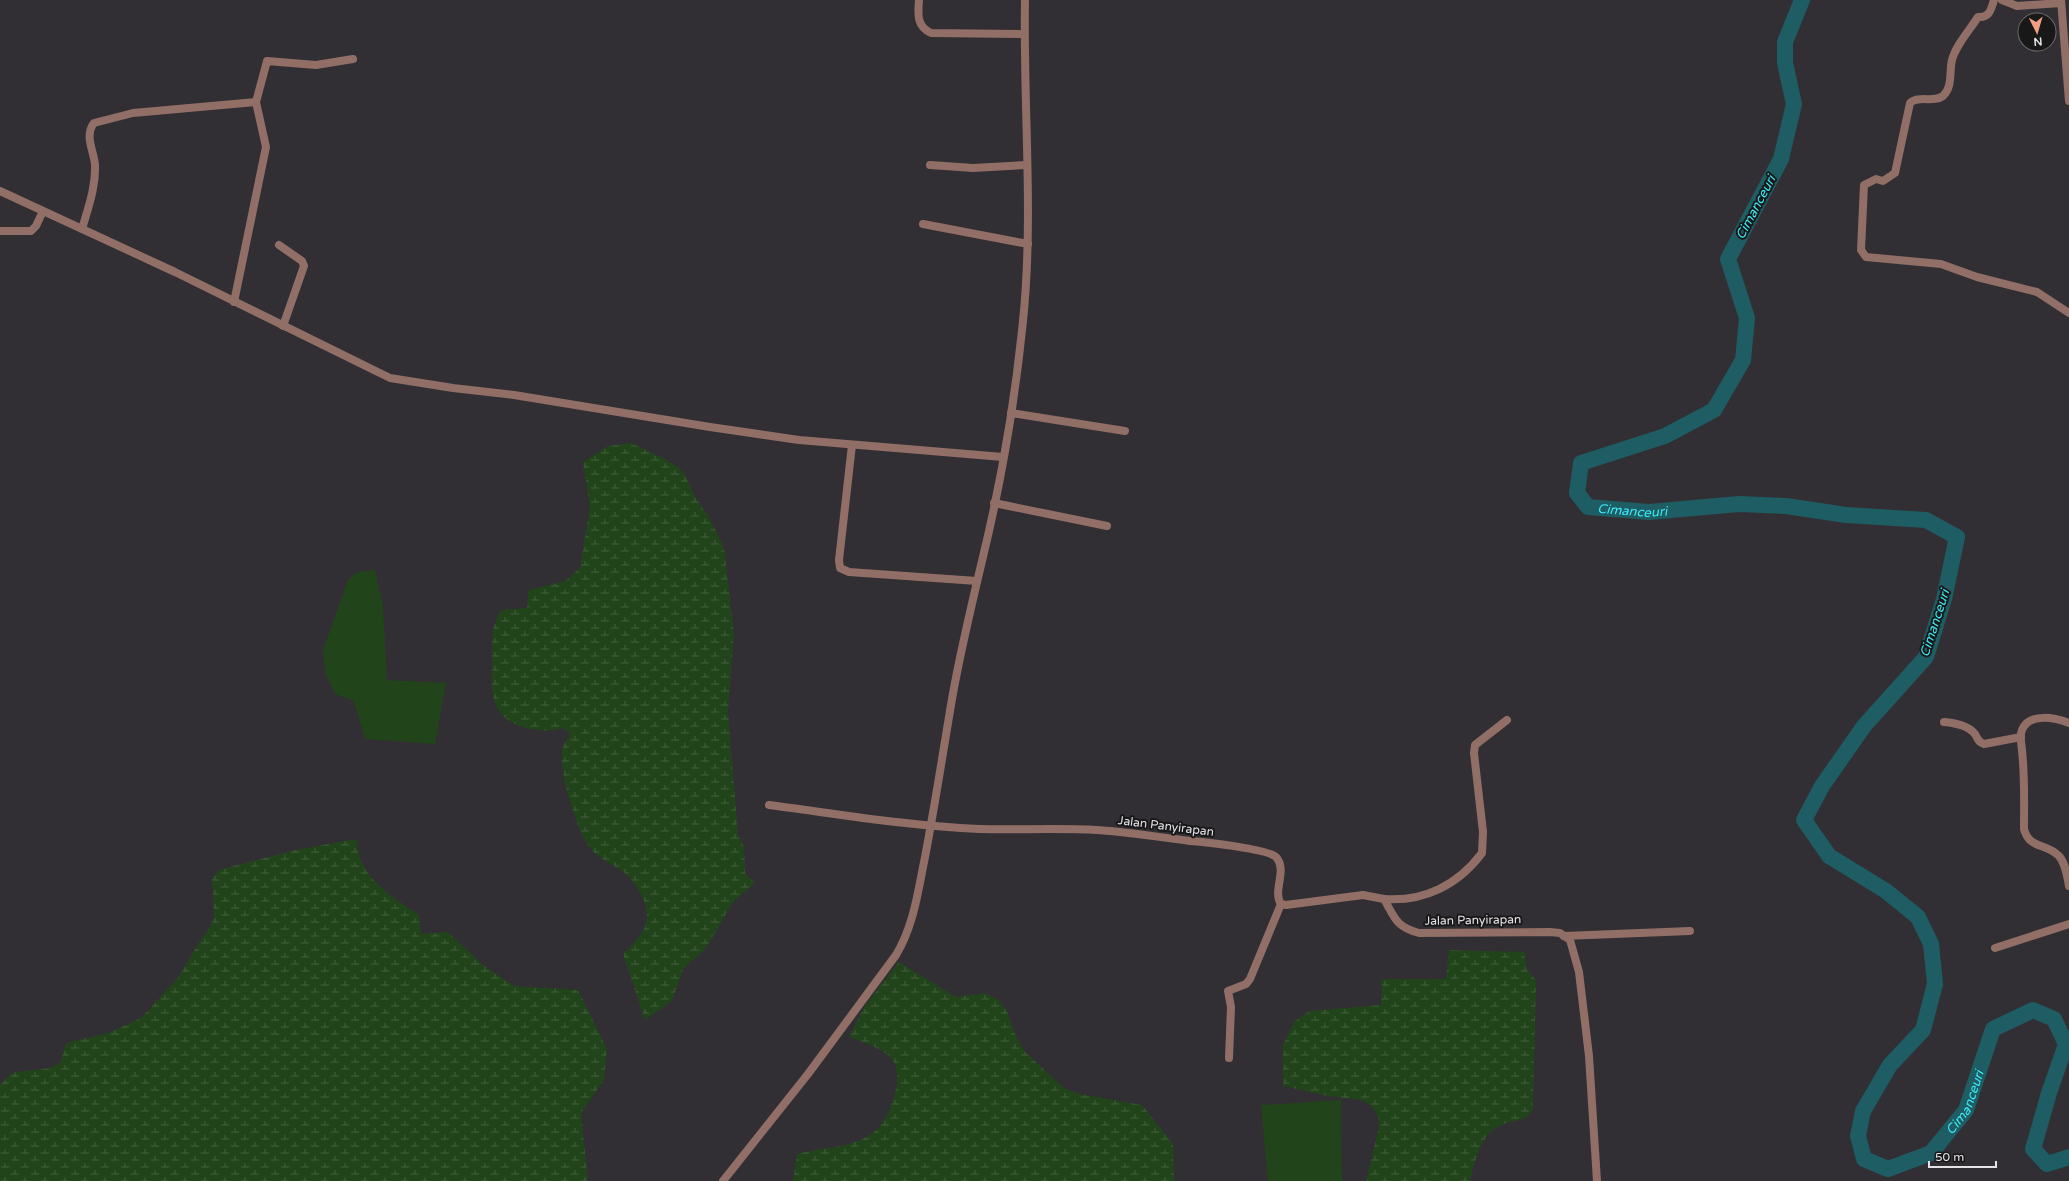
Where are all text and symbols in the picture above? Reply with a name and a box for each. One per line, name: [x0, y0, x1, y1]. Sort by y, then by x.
north arrow: [2017, 12, 2057, 52]
text: N: [2033, 35, 2043, 48]
water label: Cimanceuri: [1732, 171, 1780, 242]
water label: Cimanceuri: [1597, 501, 1669, 521]
water label: Cimanceuri: [1917, 586, 1954, 659]
street label: Jalan Panyirapan: [1117, 813, 1215, 839]
street label: Jalan Panyirapan: [1425, 912, 1521, 928]
water label: Cimanceuri: [1942, 1067, 1988, 1138]
scale bar: [1929, 1143, 1996, 1169]
text: 50 m: [1935, 1150, 1964, 1164]

